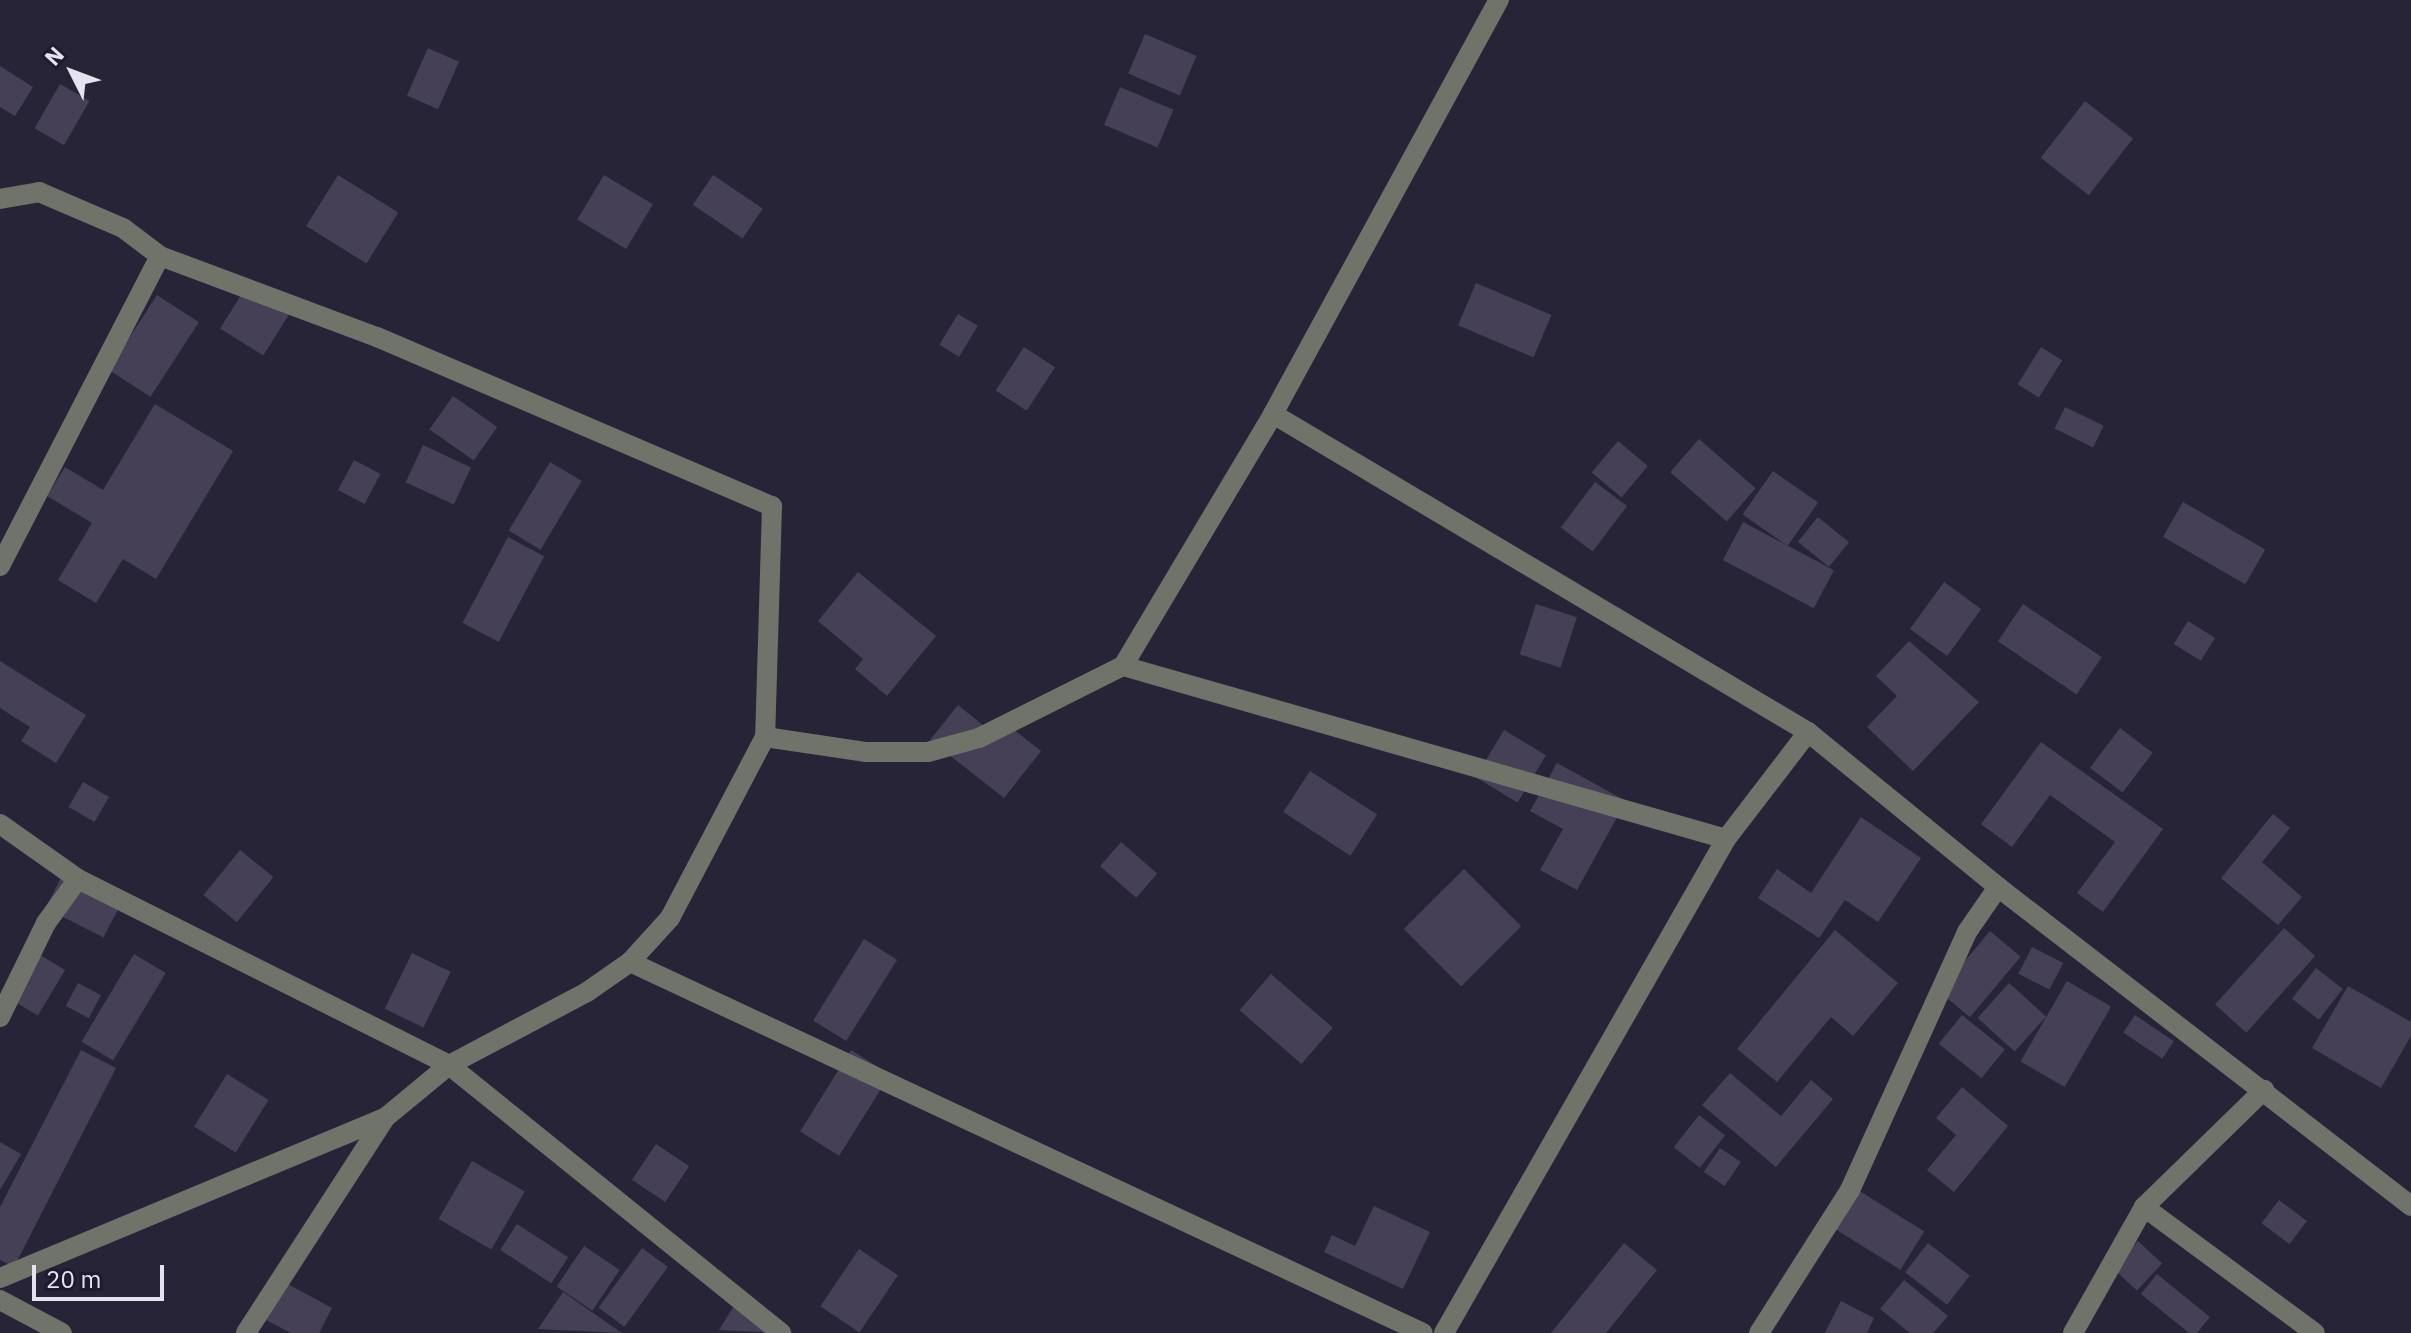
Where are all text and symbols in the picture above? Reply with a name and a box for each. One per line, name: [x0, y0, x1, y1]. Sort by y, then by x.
north arrow: [32, 32, 112, 112]
text: N: [38, 40, 70, 71]
scale bar: [36, 1249, 168, 1299]
text: 20 m: [46, 1263, 101, 1295]

